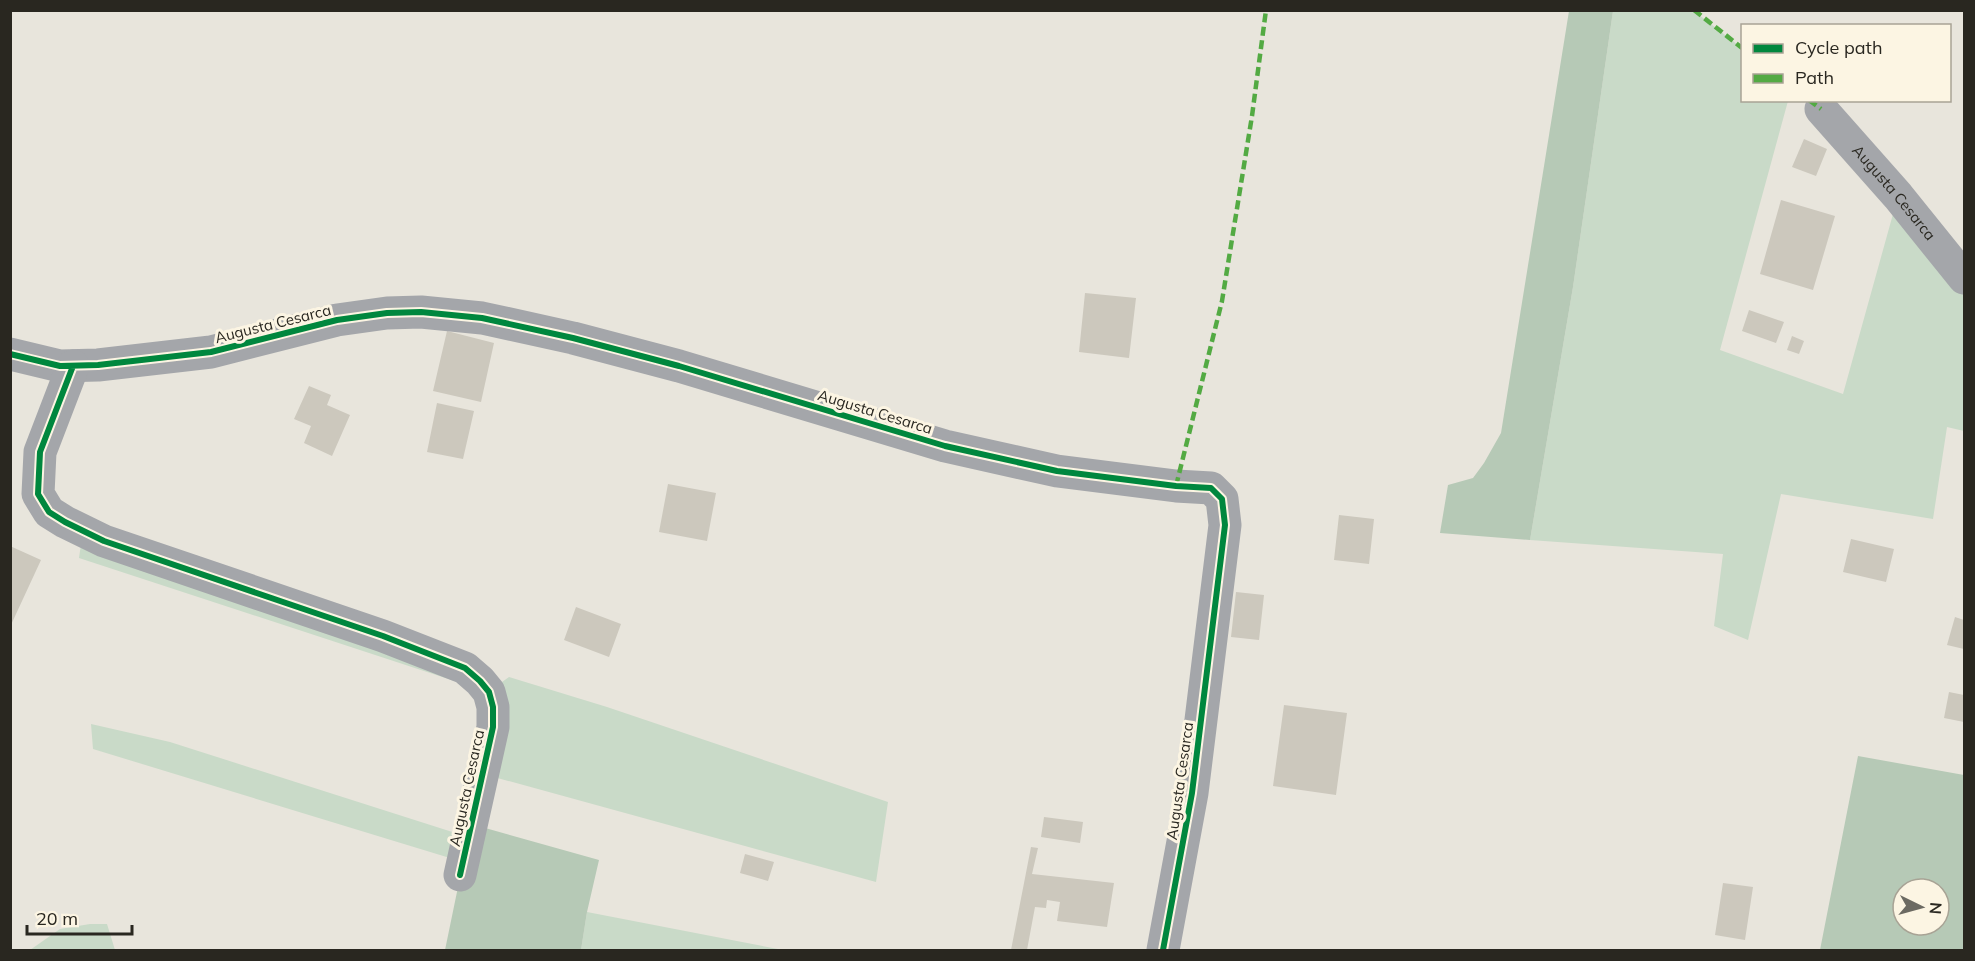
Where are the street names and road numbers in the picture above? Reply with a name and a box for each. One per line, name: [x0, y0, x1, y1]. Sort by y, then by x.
street label: Augusta Cesarca: [1848, 141, 1940, 244]
street label: Augusta Cesarca: [213, 300, 333, 347]
street label: Augusta Cesarca: [815, 385, 935, 438]
street label: Augusta Cesarca: [1162, 721, 1197, 841]
street label: Augusta Cesarca: [445, 728, 488, 848]

